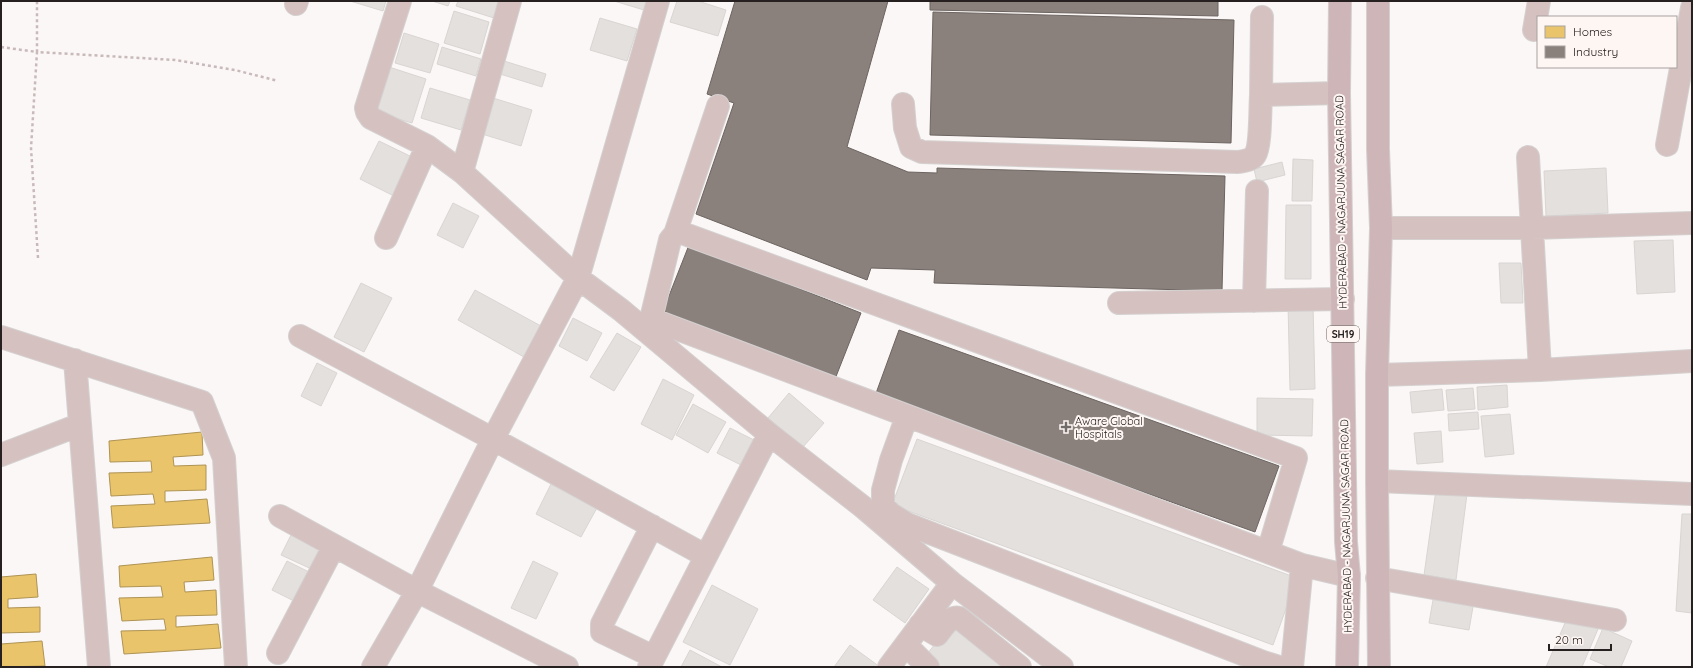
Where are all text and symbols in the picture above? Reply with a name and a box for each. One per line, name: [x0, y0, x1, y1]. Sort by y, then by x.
legend: [1537, 16, 1677, 68]
text: Homes: [1573, 24, 1613, 39]
text: Industry: [1573, 44, 1618, 59]
street label: HYDERABAD - NAGARJUNA SAGAR ROAD: [1332, 95, 1350, 309]
road number: SH19: [1327, 326, 1359, 342]
place label: Aware Global Hospitals: [1075, 414, 1143, 441]
street label: HYDERABAD - NAGARJUNA SAGAR ROAD: [1337, 419, 1355, 633]
marker: Aware Global Hospitals: [1060, 421, 1072, 433]
scale bar: [1549, 626, 1611, 652]
text: 20 m: [1555, 632, 1583, 647]

